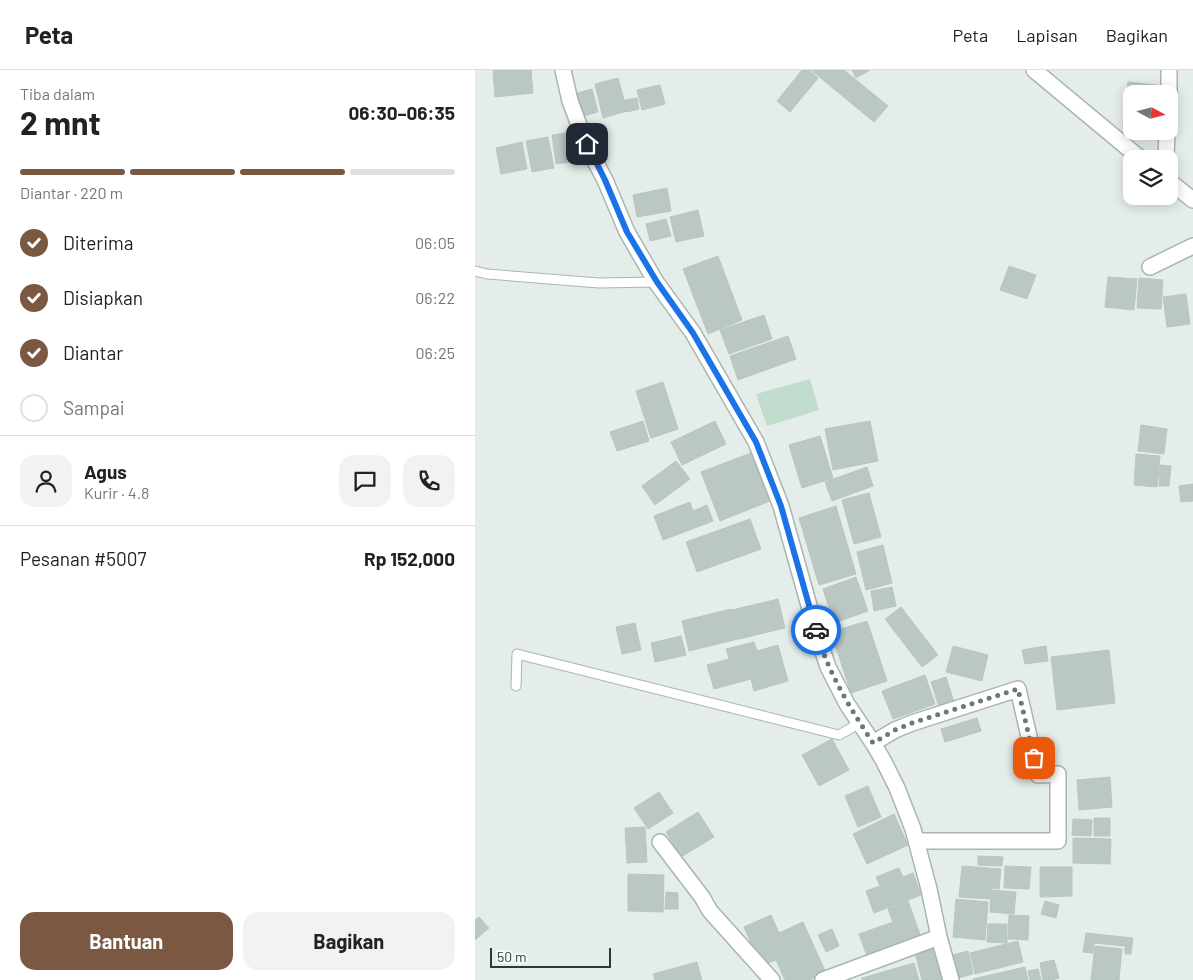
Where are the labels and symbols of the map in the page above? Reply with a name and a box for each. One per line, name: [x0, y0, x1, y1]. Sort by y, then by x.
north arrow: [1123, 85, 1177, 140]
pin: [566, 123, 608, 165]
courier: [791, 605, 841, 655]
pin: [1013, 737, 1055, 779]
scale bar: [490, 945, 611, 968]

